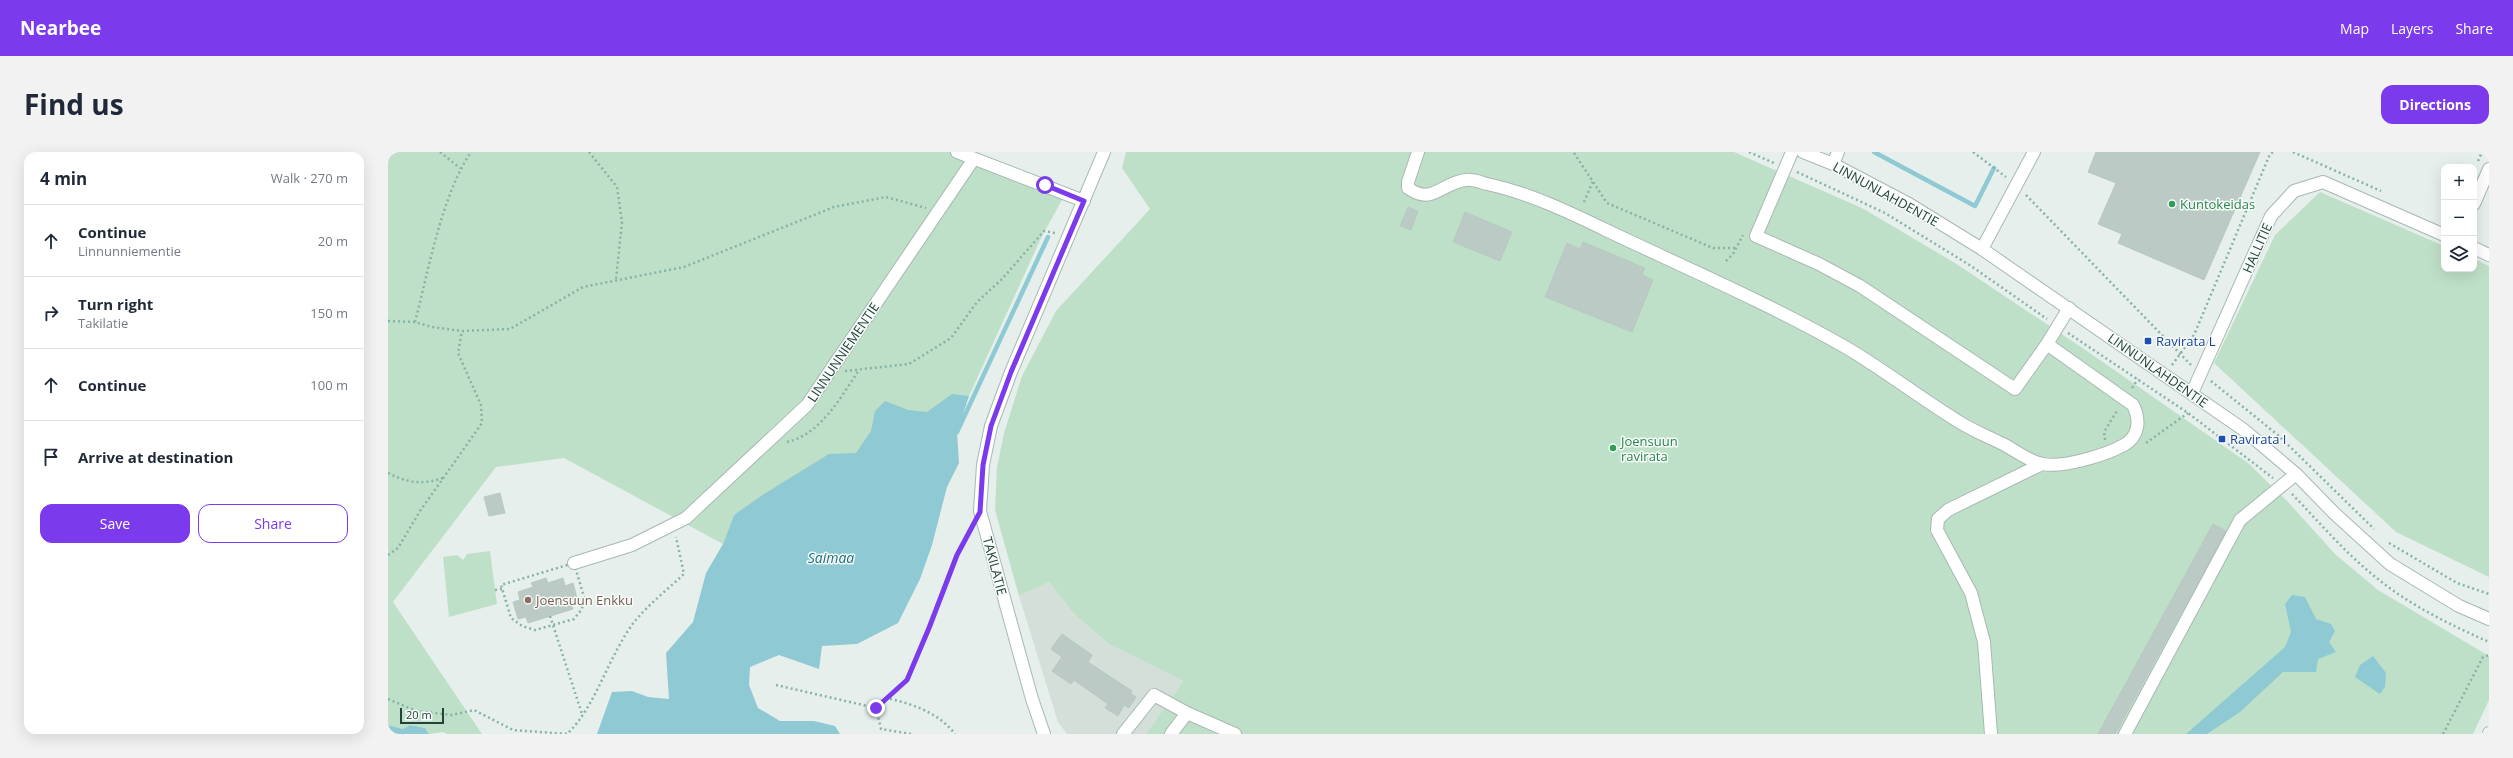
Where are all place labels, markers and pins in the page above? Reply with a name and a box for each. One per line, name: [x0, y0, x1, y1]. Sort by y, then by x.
place label: Kuntokeidas: [2180, 195, 2255, 213]
marker: Kuntokeidas: [2167, 199, 2177, 209]
place label: Ravirata L: [2156, 332, 2216, 350]
marker: Ravirata L: [2143, 336, 2153, 346]
place label: Ravirata I: [2230, 430, 2286, 448]
place label: Joensuun ravirata: [1619, 432, 1678, 465]
marker: Ravirata I: [2217, 434, 2227, 444]
marker: Joensuun ravirata: [1608, 443, 1618, 453]
place label: Joensuun Enkku: [534, 591, 633, 609]
marker: Joensuun Enkku: [523, 595, 533, 605]

